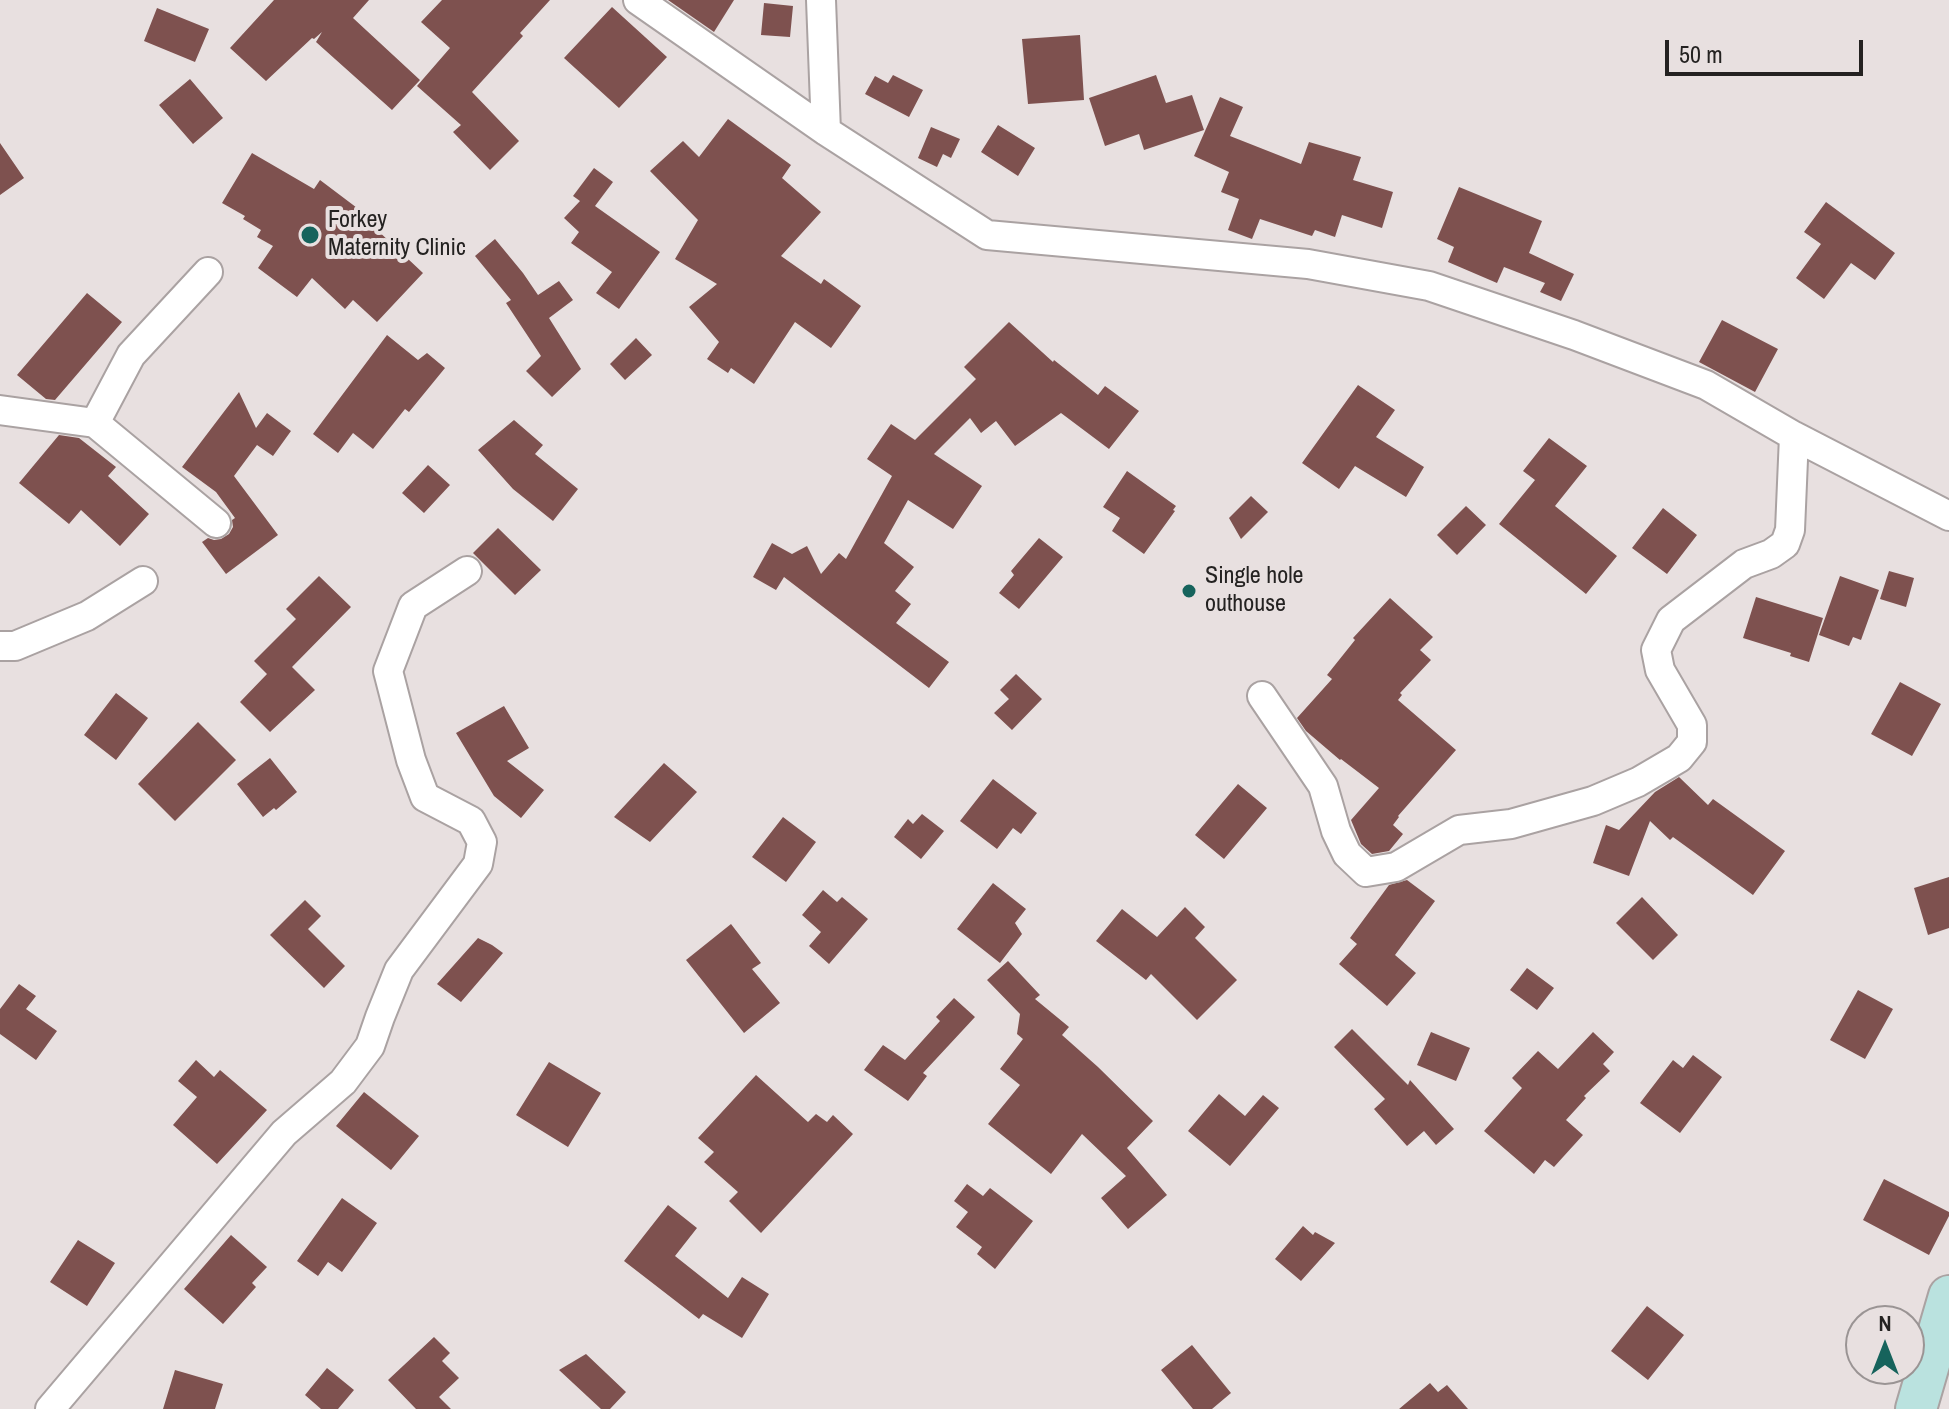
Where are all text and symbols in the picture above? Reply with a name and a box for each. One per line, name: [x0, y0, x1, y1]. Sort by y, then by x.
scale bar: [1669, 24, 1867, 74]
text: 50 m: [1679, 38, 1723, 70]
place label: Forkey Maternity Clinic: [328, 207, 466, 263]
marker: Forkey Maternity Clinic: [299, 224, 321, 246]
place label: Single hole outhouse: [1205, 563, 1303, 619]
marker: Single hole outhouse: [1180, 582, 1198, 600]
north arrow: [1845, 1305, 1925, 1385]
text: N: [1878, 1308, 1892, 1338]

